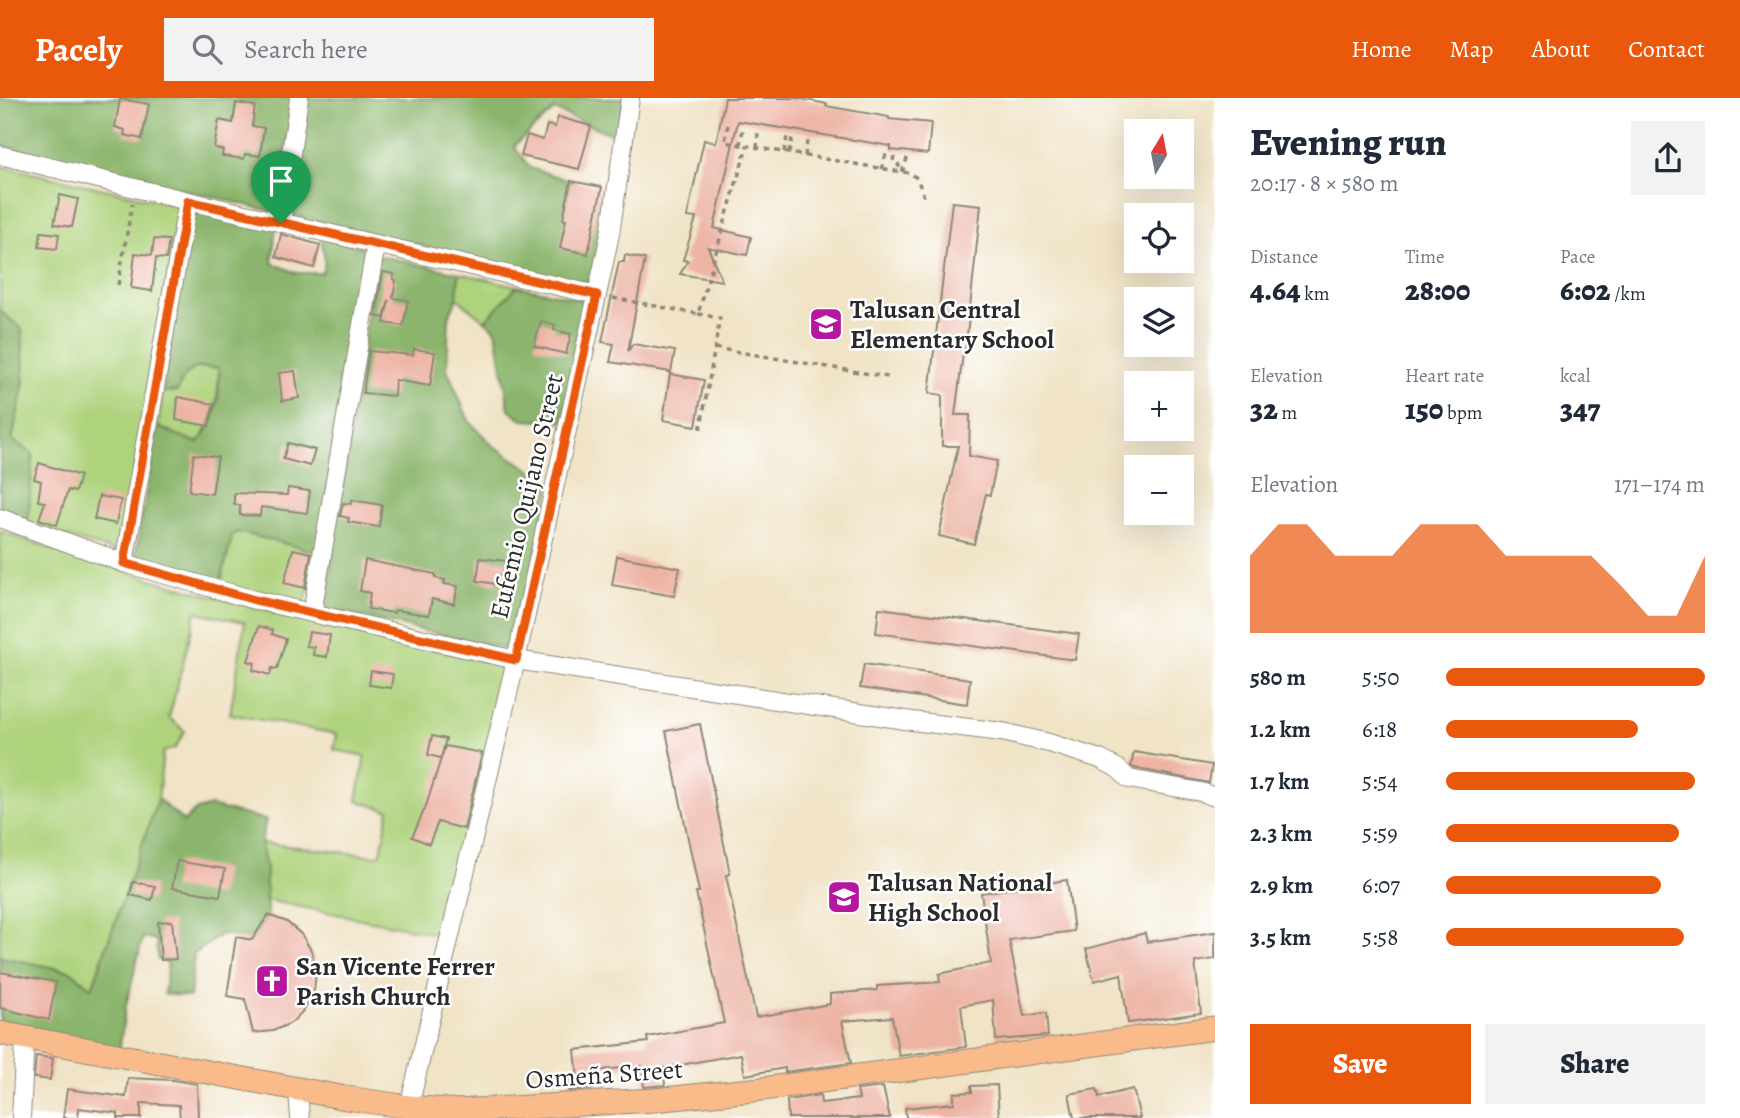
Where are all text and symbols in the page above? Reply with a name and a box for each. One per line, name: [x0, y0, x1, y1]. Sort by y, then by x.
search box: [164, 18, 654, 81]
text: Pacely: [35, 27, 122, 72]
icon: search: [188, 30, 226, 68]
text: Search here: [244, 32, 368, 67]
text: Home: [1351, 33, 1412, 65]
text: Map: [1450, 33, 1494, 65]
text: About: [1532, 33, 1590, 65]
text: Contact: [1628, 33, 1705, 65]
text: Evening run: [1250, 116, 1447, 168]
north arrow: [1124, 119, 1194, 189]
map controls: [1124, 119, 1194, 525]
button: share: [1631, 121, 1705, 195]
pin: [251, 151, 311, 223]
icon: arrive: [262, 162, 300, 200]
text: 20:17 · 8 × 580 m: [1250, 168, 1399, 199]
button: locate: [1124, 203, 1194, 273]
text: Distance: [1250, 244, 1318, 270]
text: Time: [1405, 244, 1444, 270]
text: Pace: [1560, 244, 1595, 270]
text: 4.64: [1250, 270, 1301, 310]
text: 28:00: [1405, 270, 1470, 310]
text: 6:02: [1560, 270, 1611, 310]
text: km: [1301, 281, 1330, 307]
text: /km: [1611, 281, 1646, 307]
button: layers: [1124, 287, 1194, 357]
place label: Talusan Central Elementary School: [850, 292, 1054, 357]
school or university icon: Talusan Central Elementary School: [807, 305, 845, 343]
text: Elevation: [1250, 363, 1323, 389]
text: Heart rate: [1405, 363, 1484, 389]
text: kcal: [1560, 363, 1590, 389]
street label: Eufemio Quijano Street: [481, 370, 572, 622]
button: +: [1124, 371, 1194, 441]
text: 32: [1250, 389, 1278, 429]
text: 150: [1405, 389, 1443, 429]
text: 347: [1560, 389, 1600, 429]
text: m: [1278, 400, 1297, 426]
text: bpm: [1443, 400, 1483, 426]
button: −: [1124, 455, 1194, 525]
text: Elevation: [1250, 469, 1338, 500]
text: 171–174 m: [1614, 469, 1705, 500]
text: 580 m: [1250, 662, 1306, 693]
text: 5:50: [1362, 662, 1400, 693]
text: 1.2 km: [1250, 714, 1311, 745]
text: 6:18: [1362, 714, 1397, 745]
text: 1.7 km: [1250, 766, 1310, 797]
text: 5:54: [1362, 766, 1398, 797]
text: 2.3 km: [1250, 818, 1313, 849]
text: 5:59: [1362, 818, 1398, 849]
place label: Talusan National High School: [868, 865, 1053, 930]
text: 2.9 km: [1250, 870, 1313, 901]
text: 6:07: [1362, 870, 1400, 901]
school or university icon: Talusan National High School: [825, 878, 863, 916]
text: 3.5 km: [1250, 922, 1311, 953]
text: 5:58: [1362, 922, 1398, 953]
place label: San Vicente Ferrer Parish Church: [296, 949, 495, 1014]
church icon: San Vicente Ferrer Parish Church: [253, 962, 291, 1000]
button: Save: [1250, 1024, 1471, 1104]
button: Share: [1485, 1024, 1705, 1104]
street label: Osmeña Street: [524, 1052, 684, 1097]

